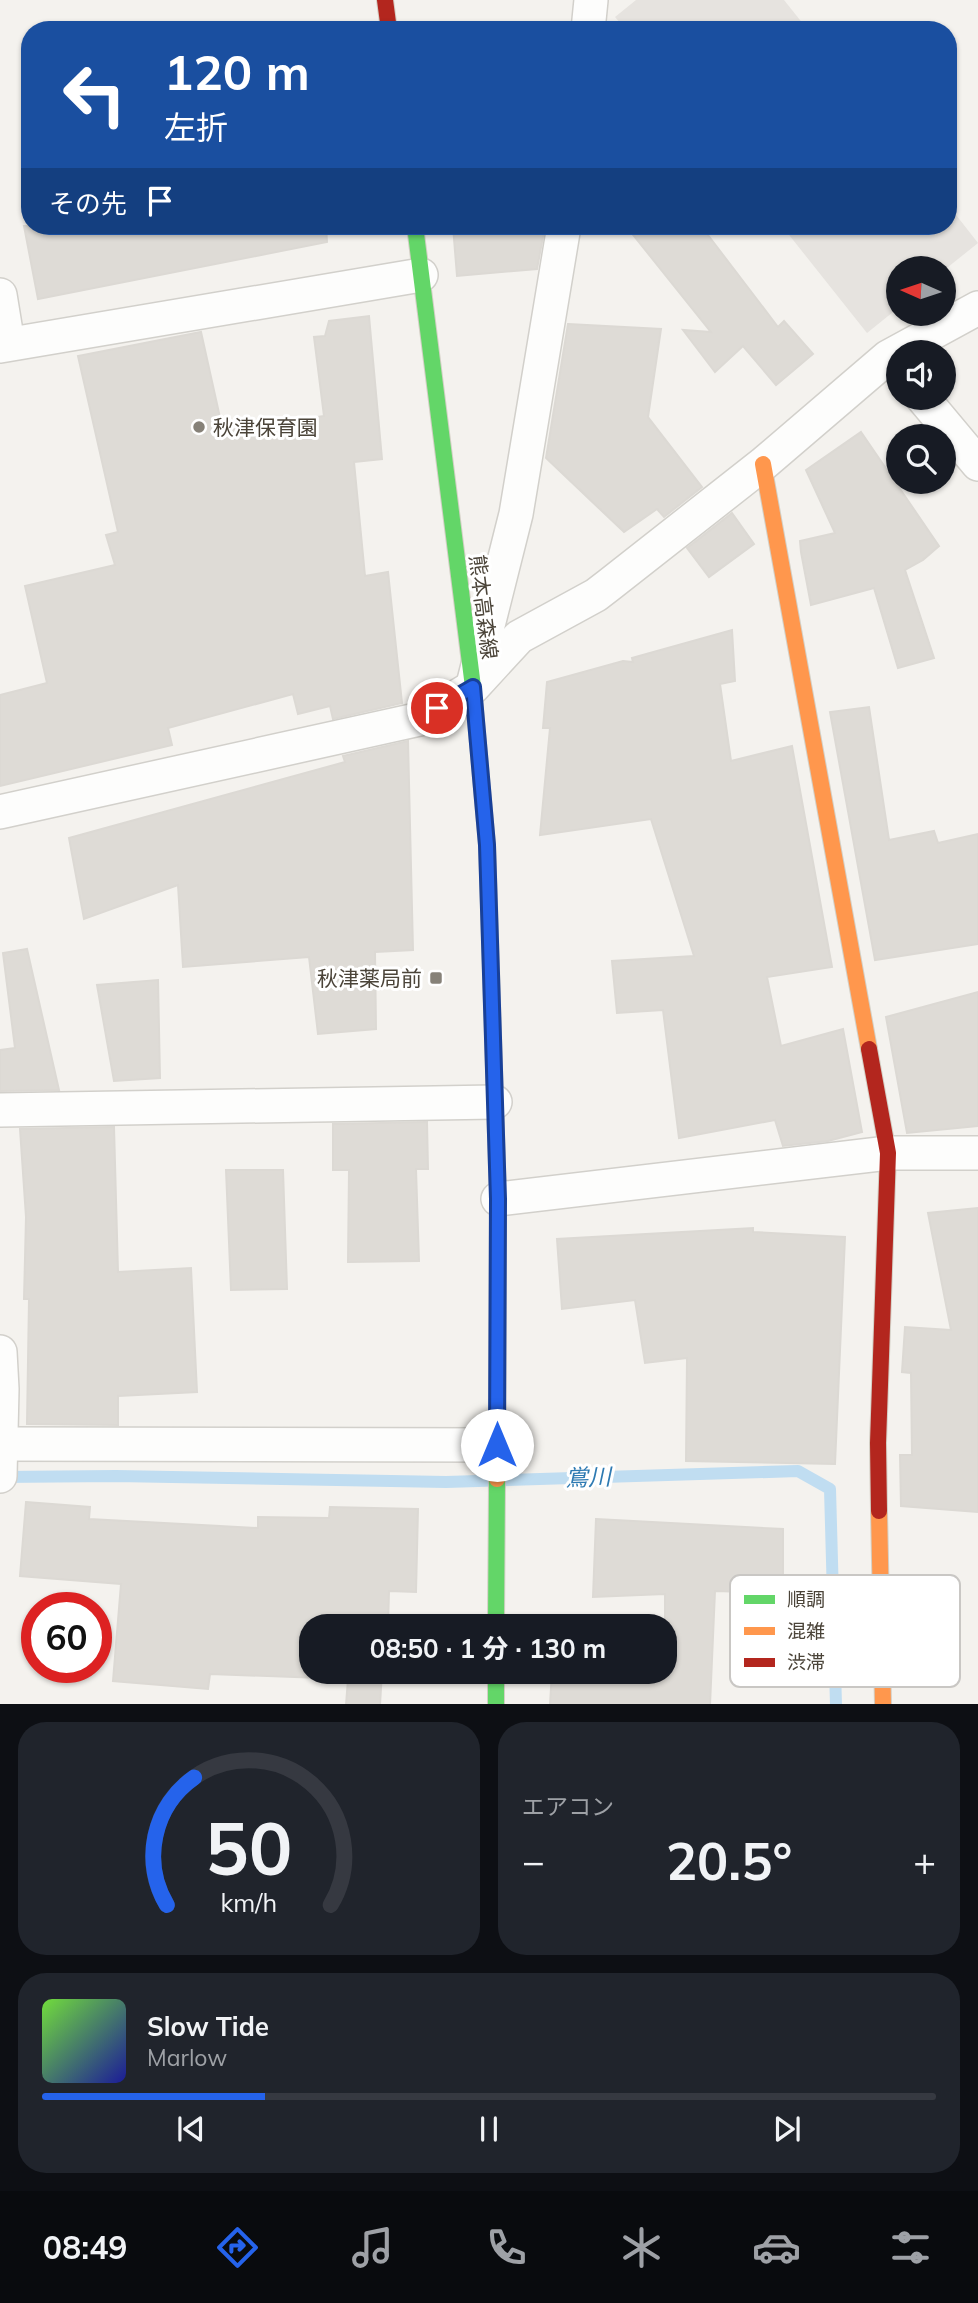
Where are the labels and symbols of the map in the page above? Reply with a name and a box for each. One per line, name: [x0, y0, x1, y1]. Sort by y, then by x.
north arrow: [886, 256, 956, 326]
place label: 秋津保育園: [213, 414, 318, 440]
marker: 秋津保育園: [191, 419, 207, 435]
street label: 熊本高森線: [465, 553, 503, 661]
pin: [407, 678, 467, 738]
place label: 秋津薬局前: [317, 965, 422, 991]
marker: 秋津薬局前: [428, 970, 444, 986]
position arrow: [460, 1408, 534, 1482]
water label: 鴬川: [565, 1462, 614, 1492]
legend: [730, 1575, 960, 1687]
text: 順調: [787, 1587, 825, 1611]
speed limit sign: 60: [21, 1592, 112, 1683]
text: 混雑: [787, 1619, 825, 1643]
text: 渋滞: [787, 1650, 825, 1674]

